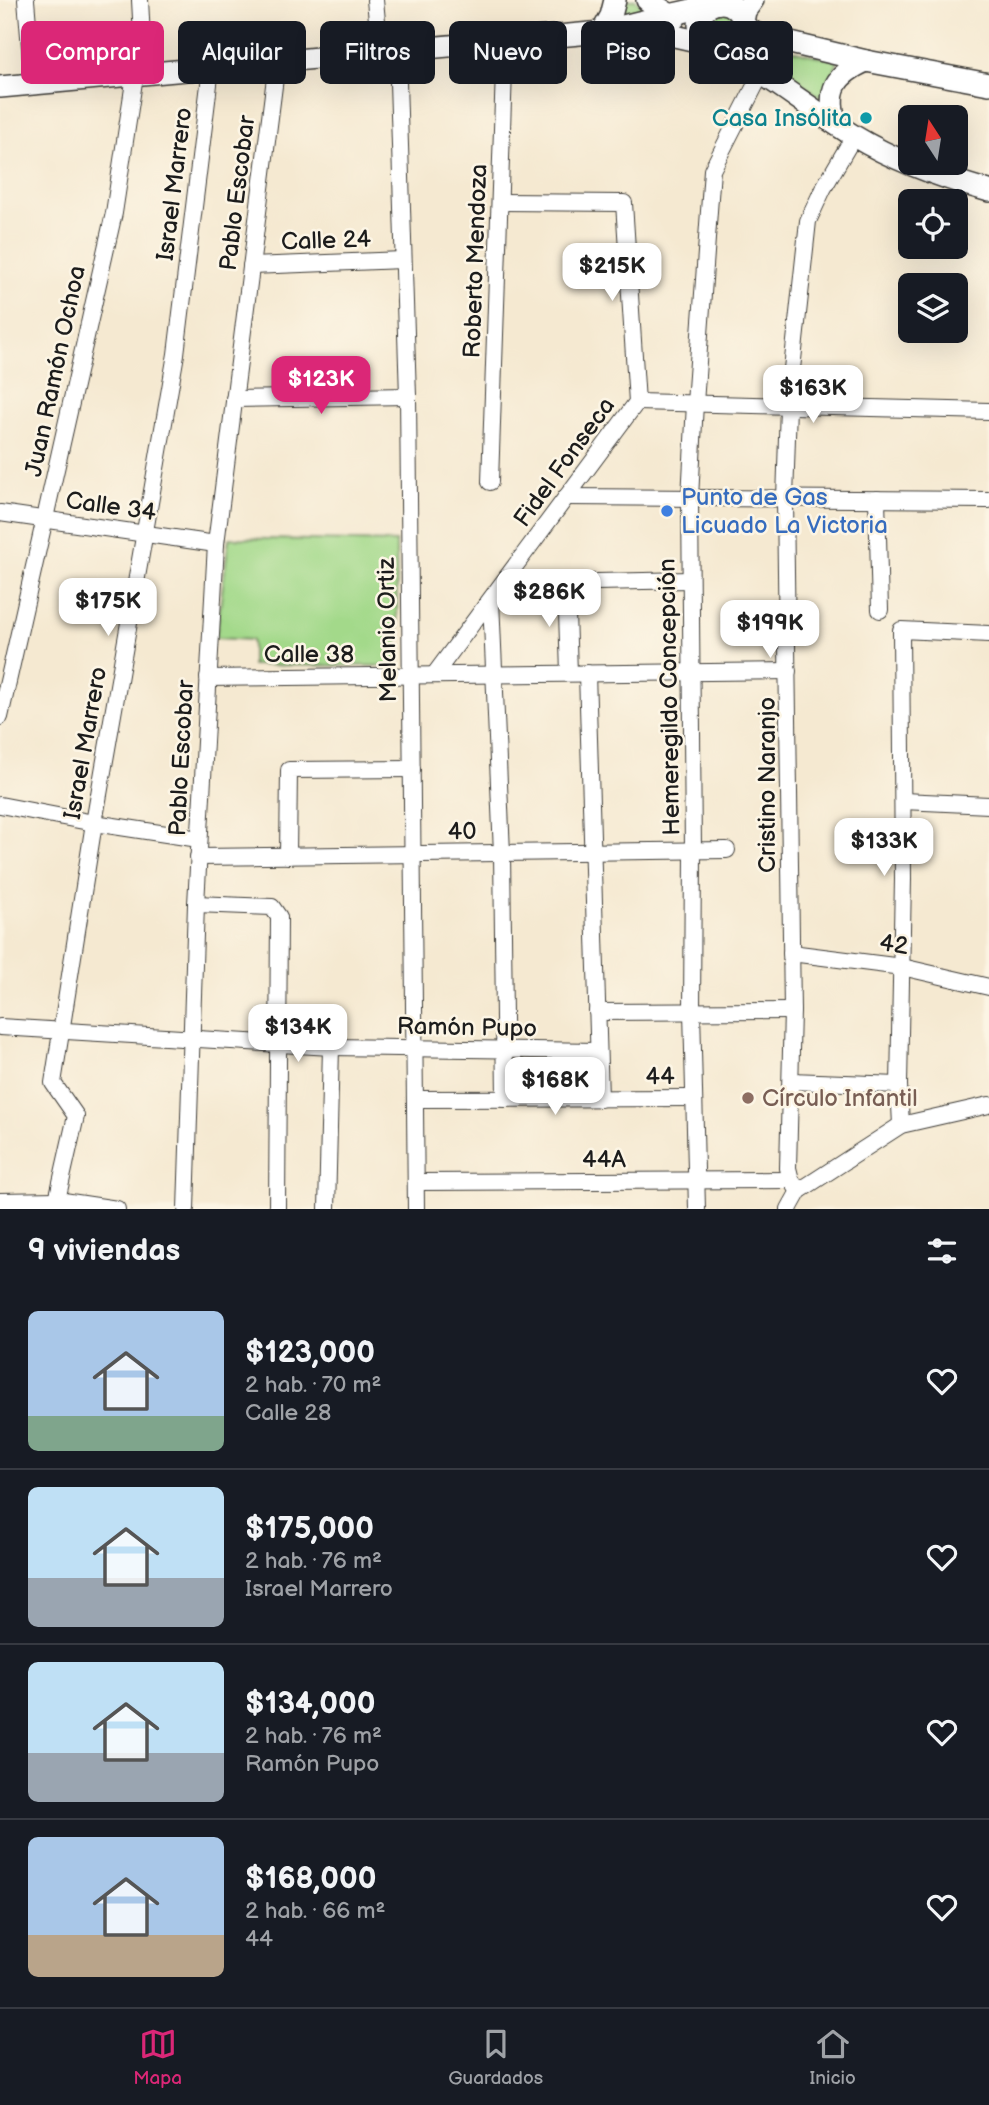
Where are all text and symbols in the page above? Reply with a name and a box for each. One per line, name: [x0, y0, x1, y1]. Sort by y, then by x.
chip: Comprar: [21, 21, 164, 84]
chip: Alquilar: [178, 21, 306, 84]
chip: Filtros: [320, 21, 435, 84]
chip: Nuevo: [449, 21, 567, 84]
chip: Piso: [581, 21, 675, 84]
chip: Casa: [689, 21, 793, 84]
place label: Casa Insólita: [712, 104, 852, 133]
north arrow: [898, 105, 968, 175]
map controls: [898, 105, 968, 343]
street label: Israel Marrero: [151, 106, 198, 262]
marker: Casa Insólita: [858, 110, 874, 126]
street label: Pablo Escobar: [214, 113, 261, 272]
street label: Roberto Mendoza: [458, 163, 493, 359]
button: locate: [898, 189, 968, 259]
street label: Calle 24: [280, 224, 372, 257]
pin: $215K: [563, 244, 661, 303]
text: $215K: [578, 252, 646, 280]
street label: Juan Ramón Ochoa: [19, 263, 92, 479]
button: layers: [898, 273, 968, 343]
pin: $123K: [272, 356, 370, 416]
text: $123K: [287, 365, 355, 393]
pin: $163K: [764, 366, 862, 425]
text: $163K: [779, 374, 847, 402]
street label: Fidel Fonseca: [508, 392, 621, 533]
place label: Punto de Gas Licuado La Victoria: [681, 483, 888, 540]
street label: Calle 34: [64, 486, 159, 527]
marker: Punto de Gas Licuado La Victoria: [659, 503, 675, 519]
street label: Melanio Ortiz: [372, 557, 403, 703]
street label: Hemeregildo Concepción: [653, 558, 686, 836]
pin: $286K: [500, 570, 598, 629]
pin: $175K: [59, 578, 157, 638]
text: $286K: [513, 578, 585, 606]
text: $175K: [75, 587, 141, 615]
pin: $199K: [721, 600, 819, 660]
text: $199K: [736, 609, 804, 637]
street label: Calle 38: [264, 640, 354, 669]
street label: Israel Marrero: [58, 665, 113, 822]
street label: Pablo Escobar: [163, 679, 200, 837]
street label: Cristino Naranjo: [753, 697, 782, 873]
street label: 40: [447, 817, 477, 846]
pin: $133K: [835, 818, 933, 878]
text: $133K: [850, 827, 918, 855]
street label: 42: [877, 928, 910, 961]
pin: $134K: [249, 1004, 347, 1064]
street label: Ramón Pupo: [397, 1012, 537, 1043]
text: $134K: [264, 1013, 332, 1041]
pin: $168K: [506, 1058, 604, 1117]
street label: 44: [645, 1062, 675, 1091]
text: $168K: [521, 1066, 589, 1094]
place label: Círculo Infantil: [762, 1084, 918, 1113]
marker: Círculo Infantil: [740, 1090, 756, 1106]
street label: 44A: [582, 1145, 626, 1174]
icon: filters: [923, 1232, 961, 1270]
text: 9 viviendas: [28, 1233, 180, 1269]
text: $123,000: [245, 1335, 375, 1371]
icon: home: [84, 1339, 168, 1423]
icon: heart: [923, 1362, 961, 1400]
text: 2 hab. · 70 m²: [245, 1371, 382, 1399]
text: Calle 28: [245, 1399, 331, 1427]
text: $175,000: [245, 1511, 374, 1547]
icon: home: [84, 1515, 168, 1599]
icon: heart: [923, 1538, 961, 1576]
text: 2 hab. · 76 m²: [245, 1547, 382, 1575]
text: Israel Marrero: [245, 1575, 393, 1603]
text: $134,000: [245, 1686, 375, 1722]
icon: home: [84, 1690, 168, 1774]
icon: heart: [923, 1713, 961, 1751]
text: 2 hab. · 76 m²: [245, 1722, 382, 1750]
text: Ramón Pupo: [245, 1750, 379, 1778]
text: $168,000: [245, 1861, 376, 1897]
icon: home: [84, 1865, 168, 1949]
icon: heart: [923, 1888, 961, 1926]
text: 2 hab. · 66 m²: [245, 1897, 385, 1925]
text: 44: [245, 1925, 273, 1953]
tab: Mapa: [133, 2025, 182, 2090]
tab: Guardados: [448, 2025, 543, 2090]
tab: Inicio: [809, 2025, 856, 2090]

